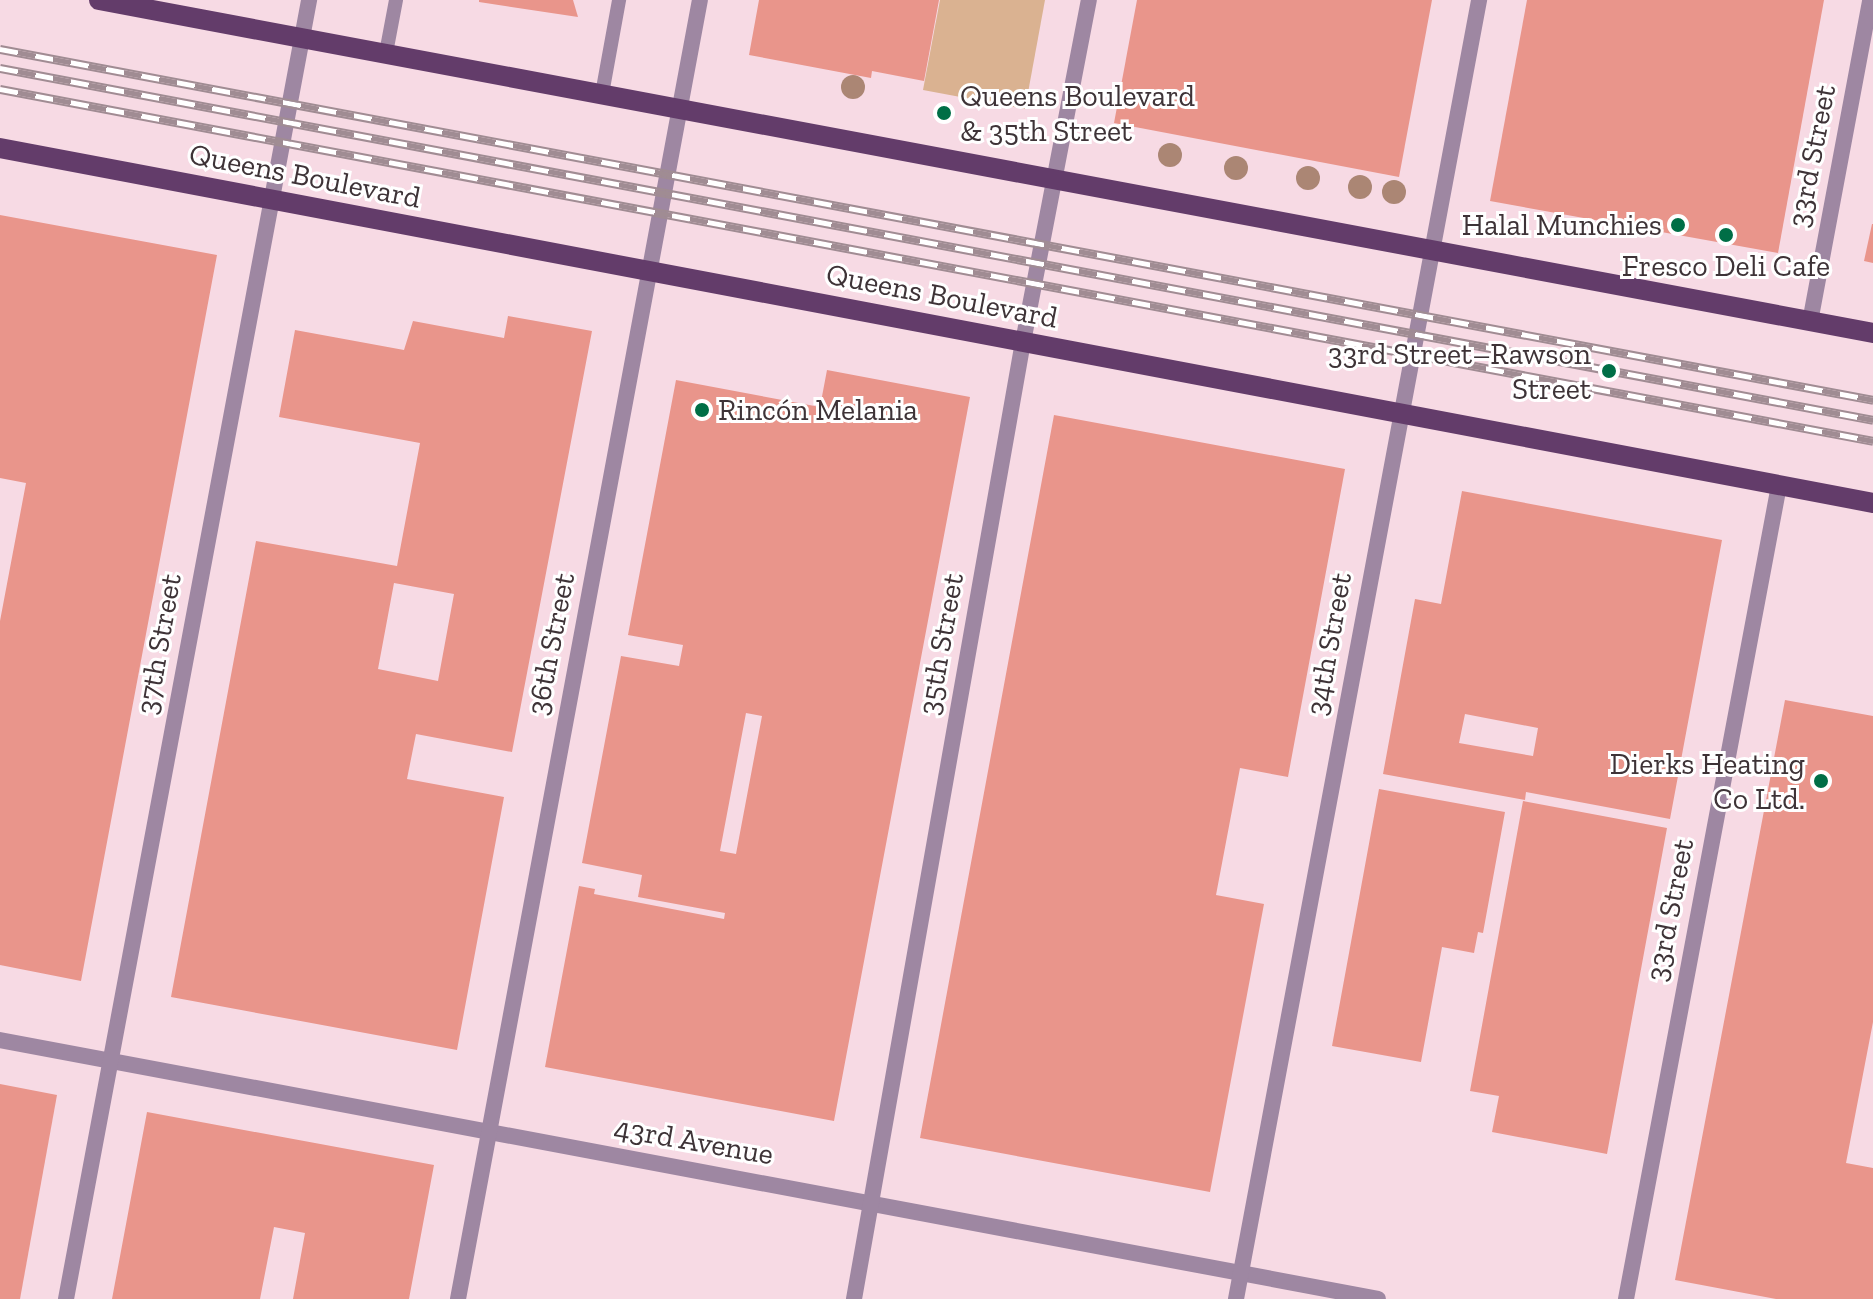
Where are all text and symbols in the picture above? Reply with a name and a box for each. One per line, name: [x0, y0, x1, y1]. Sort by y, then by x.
place label: Queens Boulevard & 35th Street: [960, 78, 1195, 148]
street label: 33rd Street: [1781, 82, 1843, 230]
marker: Queens Boulevard & 35th Street: [935, 104, 953, 122]
street label: Queens Boulevard: [186, 136, 424, 216]
place label: Halal Munchies: [1462, 207, 1662, 243]
marker: Halal Munchies: [1669, 216, 1687, 234]
marker: Fresco Deli Cafe: [1717, 226, 1735, 244]
place label: Fresco Deli Cafe: [1622, 248, 1830, 284]
street label: Queens Boulevard: [823, 256, 1061, 336]
place label: 33rd Street–Rawson Street: [1328, 336, 1591, 406]
marker: 33rd Street–Rawson Street: [1598, 360, 1620, 382]
place label: Rincón Melania: [718, 392, 918, 428]
marker: Rincón Melania: [693, 401, 711, 419]
street label: 36th Street: [520, 570, 582, 718]
street label: 35th Street: [911, 570, 971, 718]
street label: 34th Street: [1299, 570, 1359, 718]
street label: 37th Street: [129, 571, 189, 717]
place label: Dierks Heating Co Ltd.: [1610, 746, 1805, 816]
marker: Dierks Heating Co Ltd.: [1812, 772, 1830, 790]
street label: 33rd Street: [1639, 836, 1701, 984]
street label: 43rd Avenue: [611, 1109, 777, 1173]

